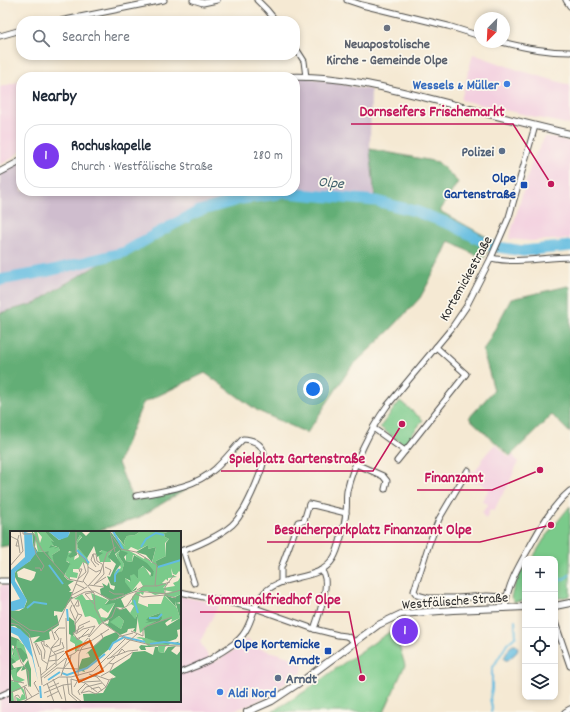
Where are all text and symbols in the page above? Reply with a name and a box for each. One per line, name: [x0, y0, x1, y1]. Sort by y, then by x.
north arrow: [474, 12, 510, 48]
search box: [16, 16, 300, 60]
marker: Neuapostolische Kirche - Gemeinde Olpe: [382, 23, 392, 33]
icon: search: [30, 27, 52, 49]
text: Search here: [62, 27, 130, 49]
place label: Neuapostolische Kirche - Gemeinde Olpe: [326, 35, 448, 71]
place label: Wessels & Müller: [413, 76, 500, 96]
marker: Wessels & Müller: [502, 79, 512, 89]
text: Nearby: [32, 86, 76, 110]
callout: Dornseifers Frischemarkt: [351, 97, 513, 124]
text: Dornseifers Frischemarkt: [359, 102, 505, 124]
text: Rochuskapelle: [71, 136, 151, 158]
place label: Polizei: [461, 143, 494, 163]
marker: Polizei: [497, 146, 507, 156]
text: 1: [45, 147, 47, 166]
text: 280 m: [253, 147, 283, 166]
text: Church · Westfälische Straße: [71, 158, 213, 177]
place label: Olpe Gartenstraße: [444, 169, 516, 205]
water label: Olpe: [317, 172, 346, 196]
marker: Olpe Gartenstraße: [519, 180, 529, 190]
street label: Kortemickestraße: [435, 233, 498, 325]
your location: [303, 379, 323, 399]
callout: Spielplatz Gartenstraße: [221, 444, 373, 471]
text: Spielplatz Gartenstraße: [229, 449, 365, 471]
callout: Finanzamt: [417, 463, 492, 490]
text: Finanzamt: [425, 468, 484, 490]
callout: Besucherparkplatz Finanzamt Olpe: [267, 515, 480, 542]
text: Besucherparkplatz Finanzamt Olpe: [274, 520, 472, 542]
inset map: [10, 531, 181, 702]
map controls: [522, 556, 558, 700]
button: +: [522, 556, 558, 592]
callout: Kommunalfriedhof Olpe: [200, 585, 349, 612]
street label: Westfälische Straße: [401, 588, 509, 616]
text: Kommunalfriedhof Olpe: [207, 590, 341, 612]
button: −: [522, 592, 558, 628]
pin: 1: [392, 616, 418, 646]
button: locate: [522, 628, 558, 664]
place label: Olpe Kortemicke Arndt: [234, 635, 321, 671]
marker: Olpe Kortemicke Arndt: [323, 646, 333, 656]
button: layers: [522, 664, 558, 700]
place label: Arndt: [286, 670, 318, 690]
marker: Arndt: [273, 673, 283, 683]
place label: Aldi Nord: [228, 684, 277, 704]
marker: Aldi Nord: [215, 687, 225, 697]

